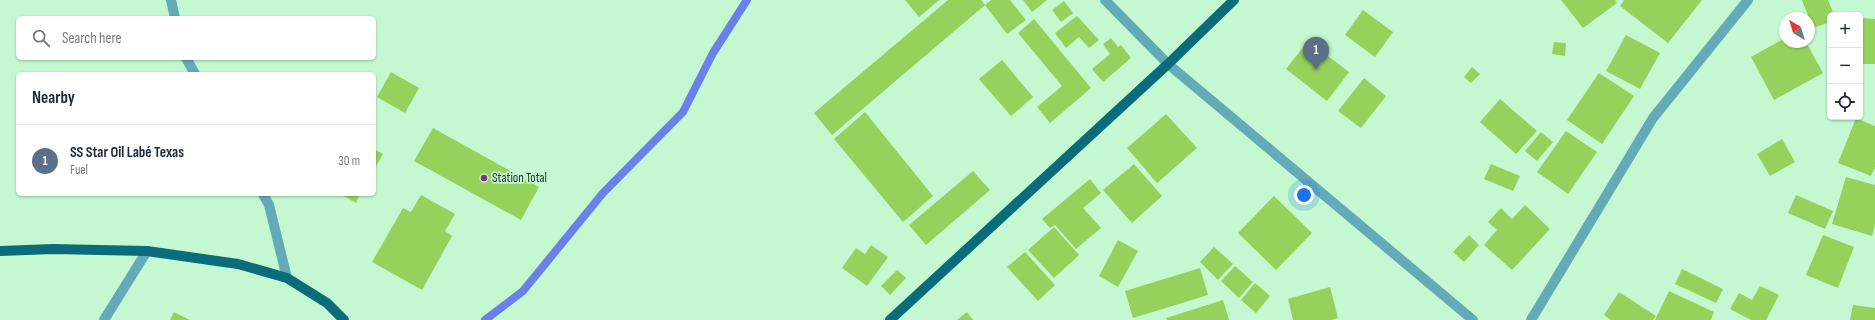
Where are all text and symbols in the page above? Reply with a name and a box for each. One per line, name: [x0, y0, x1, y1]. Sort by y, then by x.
north arrow: [1779, 12, 1815, 48]
map controls: [1827, 12, 1863, 120]
button: +: [1827, 12, 1863, 48]
search box: [16, 16, 376, 60]
icon: search: [30, 27, 52, 49]
text: Search here: [62, 29, 122, 48]
pin: 1: [1303, 37, 1329, 70]
button: −: [1827, 48, 1863, 84]
button: locate: [1827, 84, 1863, 120]
text: Nearby: [32, 88, 75, 108]
text: SS Star Oil Labé Texas: [70, 143, 184, 162]
text: 1: [42, 153, 48, 169]
text: 30 m: [338, 153, 360, 169]
text: Fuel: [70, 162, 88, 178]
place label: Station Total: [492, 170, 547, 186]
marker: Station Total: [479, 173, 489, 183]
your location: [1294, 185, 1314, 205]

